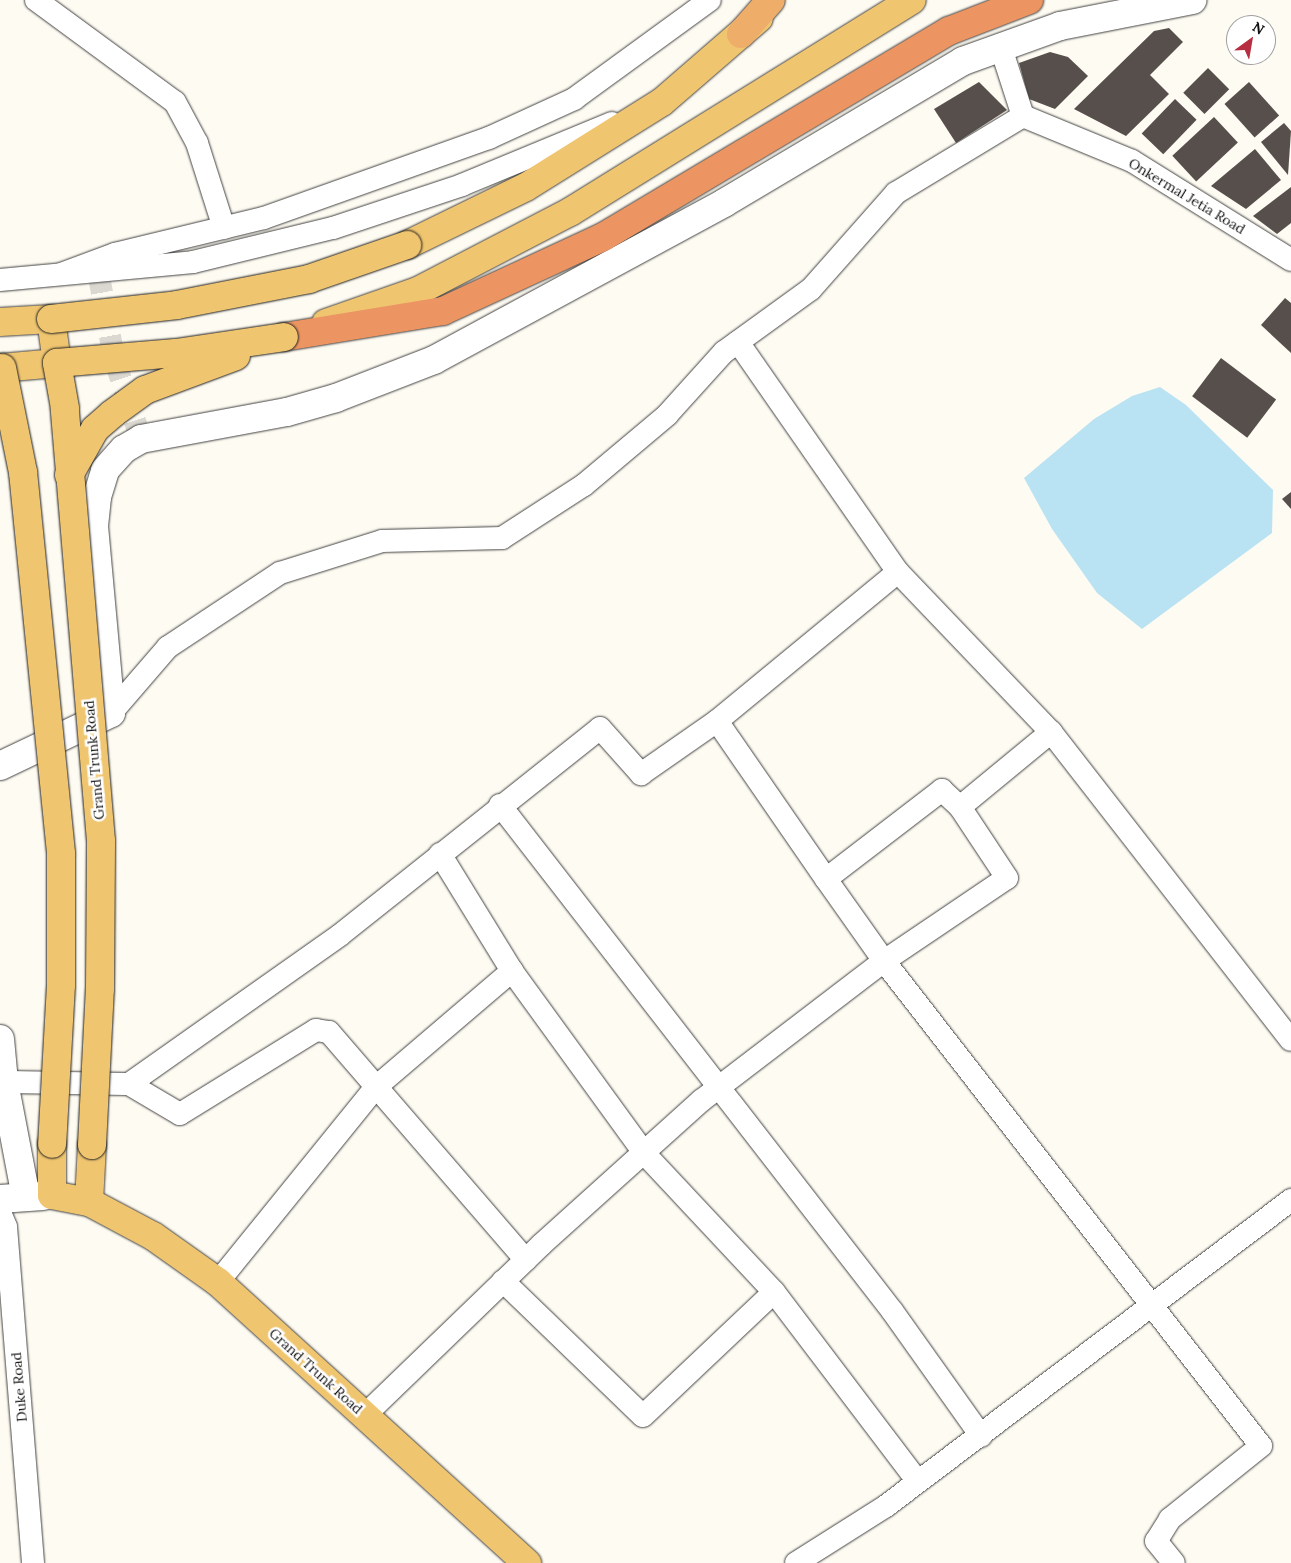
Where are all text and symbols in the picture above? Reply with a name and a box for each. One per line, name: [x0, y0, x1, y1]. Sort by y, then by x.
north arrow: [1226, 15, 1276, 65]
text: N: [1249, 18, 1268, 39]
street label: Onkermal Jetia Road: [1126, 155, 1248, 237]
street label: Grand Trunk Road: [80, 700, 108, 820]
street label: Grand Trunk Road: [266, 1325, 366, 1417]
street label: Duke Road: [8, 1351, 30, 1423]

